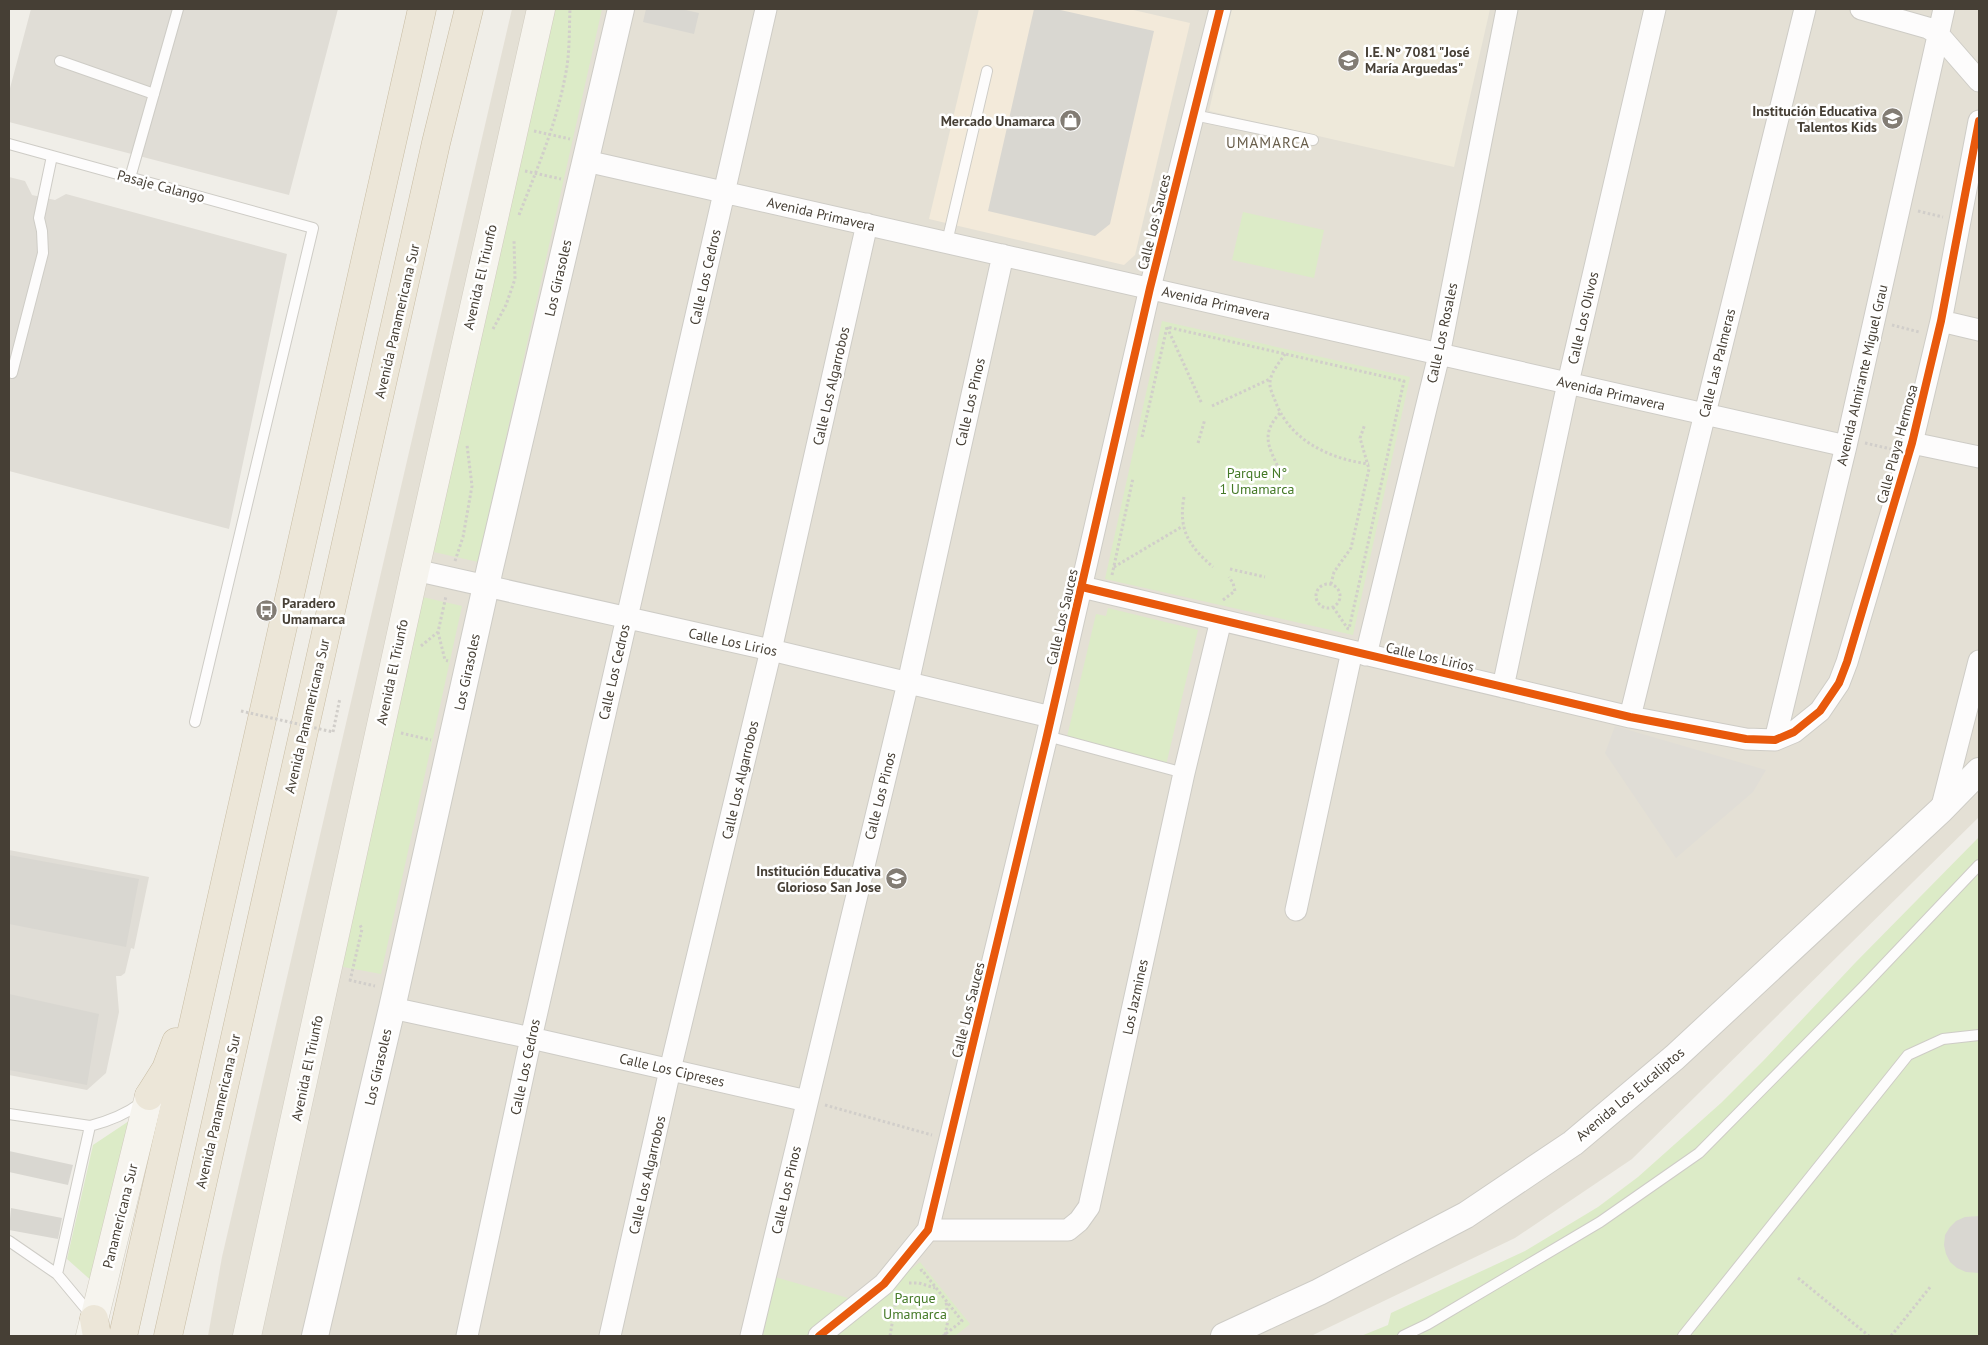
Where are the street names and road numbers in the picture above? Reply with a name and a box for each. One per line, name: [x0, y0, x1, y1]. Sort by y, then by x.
street label: Pasaje Calango: [115, 166, 207, 206]
street label: Calle Los Sauces: [1133, 172, 1175, 272]
street label: Avenida Primavera: [765, 193, 877, 235]
street label: Avenida El Triunfo: [459, 222, 501, 332]
street label: Calle Los Cedros: [685, 227, 725, 327]
street label: Los Girasoles: [540, 238, 576, 318]
street label: Avenida Panamericana Sur: [370, 242, 424, 400]
street label: Calle Los Olivos: [1564, 270, 1602, 366]
street label: Calle Los Rosales: [1423, 281, 1461, 385]
street label: Avenida Primavera: [1160, 282, 1272, 324]
street label: Avenida Almirante Miguel Grau: [1832, 283, 1892, 467]
street label: Calle Las Palmeras: [1695, 307, 1739, 419]
street label: Calle Los Algarrobos: [809, 325, 853, 447]
street label: Calle Los Pinos: [951, 356, 989, 448]
street label: Avenida Primavera: [1555, 372, 1667, 414]
street label: Calle Playa Hermosa: [1872, 382, 1922, 506]
street label: Calle Los Sauces: [1042, 567, 1082, 667]
street label: Avenida El Triunfo: [372, 617, 412, 727]
street label: Calle Los Cedros: [594, 622, 634, 722]
street label: Calle Los Lirios: [687, 624, 779, 660]
street label: Los Girasoles: [450, 632, 484, 712]
street label: Avenida Panamericana Sur: [280, 637, 334, 795]
street label: Calle Los Lirios: [1384, 638, 1476, 676]
street label: Calle Los Algarrobos: [718, 719, 762, 841]
street label: Calle Los Pinos: [860, 750, 900, 842]
street label: Los Jazmines: [1118, 958, 1152, 1036]
street label: Calle Los Sauces: [947, 960, 989, 1060]
street label: Avenida El Triunfo: [287, 1013, 327, 1123]
street label: Calle Los Cedros: [506, 1017, 544, 1117]
street label: Los Girasoles: [360, 1027, 396, 1107]
street label: Avenida Panamericana Sur: [191, 1032, 245, 1190]
street label: Avenida Los Eucaliptos: [1572, 1043, 1688, 1145]
street label: Calle Los Cipreses: [618, 1049, 726, 1091]
street label: Calle Los Algarrobos: [625, 1114, 669, 1236]
street label: Calle Los Pinos: [767, 1144, 805, 1236]
street label: Panamericana Sur: [98, 1162, 142, 1270]

